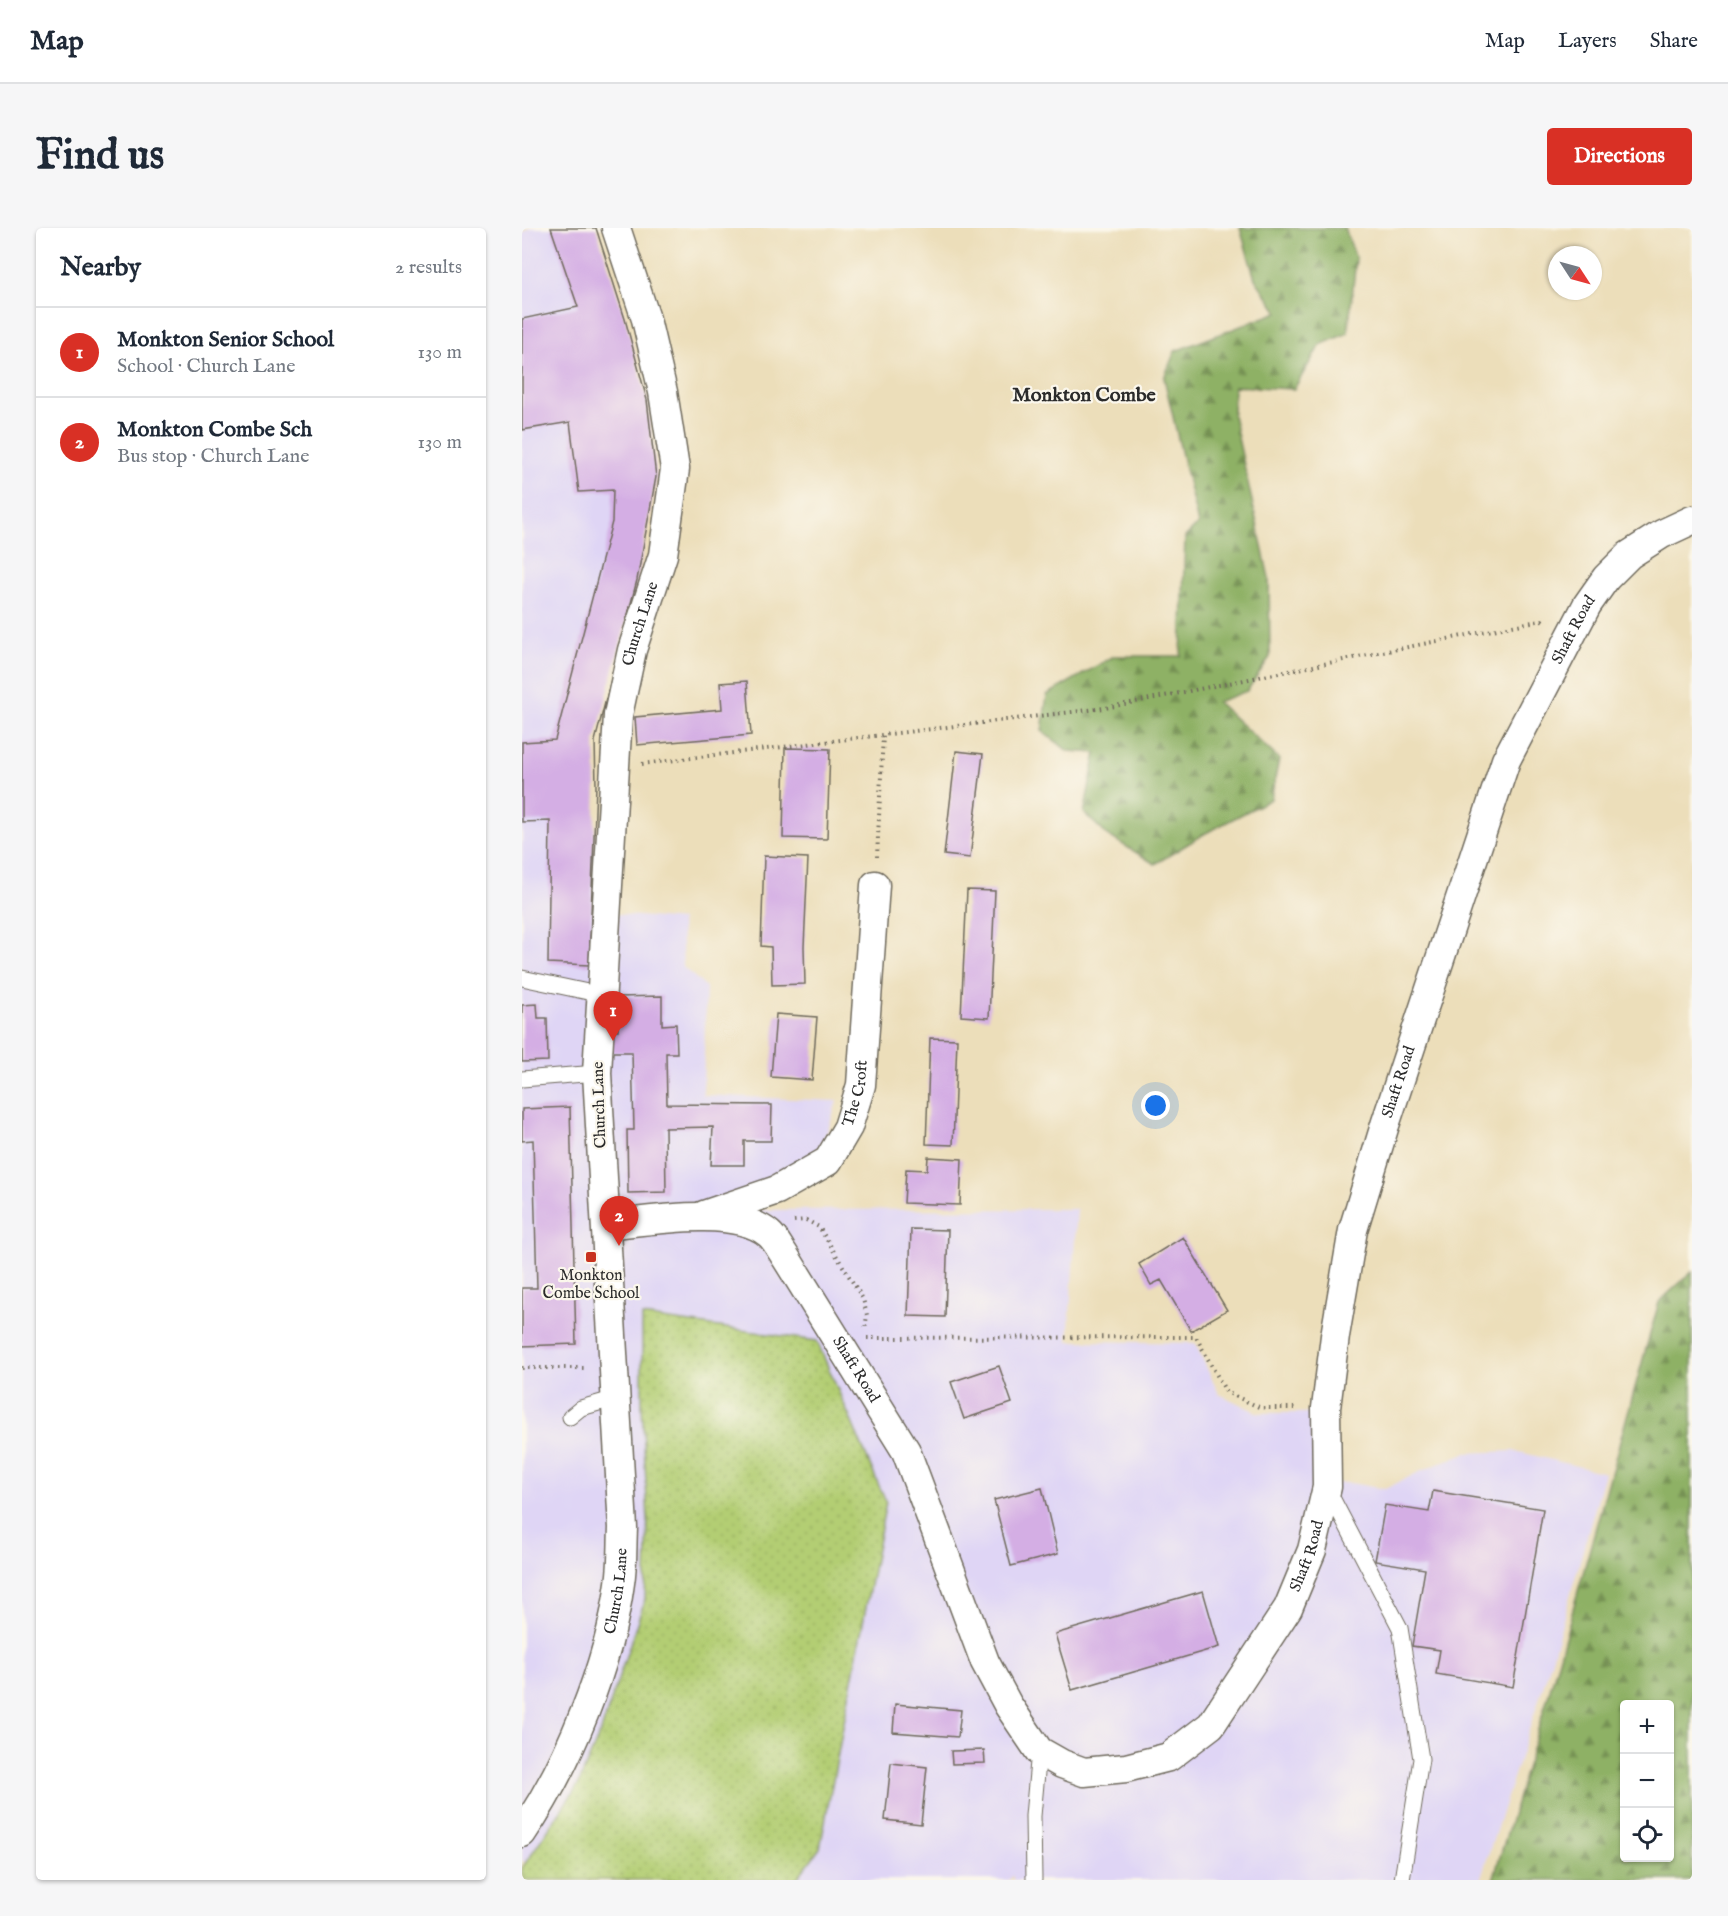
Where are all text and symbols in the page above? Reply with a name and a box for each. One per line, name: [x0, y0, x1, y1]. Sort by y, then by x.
text: Map: [30, 24, 84, 59]
text: Map: [1485, 28, 1525, 55]
text: Layers: [1558, 28, 1617, 55]
text: Share: [1650, 28, 1698, 55]
button: Directions: [1547, 128, 1692, 185]
text: Find us: [36, 130, 164, 183]
north arrow: [1548, 246, 1602, 300]
text: Nearby: [60, 251, 141, 284]
text: 2 results: [395, 255, 462, 280]
text: Monkton Senior School: [117, 326, 334, 354]
text: 1: [76, 340, 83, 365]
text: 130 m: [417, 340, 462, 365]
text: School · Church Lane: [117, 354, 295, 379]
district label: Monkton Combe: [1012, 383, 1157, 408]
text: Monkton Combe Sch: [117, 416, 312, 444]
text: 2: [75, 430, 84, 455]
text: 130 m: [417, 430, 462, 455]
text: Bus stop · Church Lane: [117, 444, 309, 469]
street label: Church Lane: [619, 579, 664, 668]
street label: Shaft Road: [1548, 591, 1601, 668]
pin: 1: [594, 992, 632, 1041]
street label: Shaft Road: [1378, 1043, 1421, 1121]
street label: The Croft: [839, 1059, 873, 1129]
street label: Church Lane: [588, 1061, 612, 1149]
your location: [1141, 1091, 1170, 1120]
pin: 2: [600, 1196, 638, 1246]
marker: Monkton Combe School: [584, 1250, 598, 1264]
place label: Monkton Combe School: [543, 1266, 640, 1304]
street label: Shaft Road: [827, 1333, 884, 1407]
street label: Shaft Road: [1286, 1518, 1329, 1595]
street label: Church Lane: [600, 1548, 632, 1636]
map controls: [1620, 1700, 1674, 1862]
button: +: [1620, 1700, 1674, 1754]
button: −: [1620, 1754, 1674, 1808]
button: locate: [1620, 1808, 1674, 1862]

